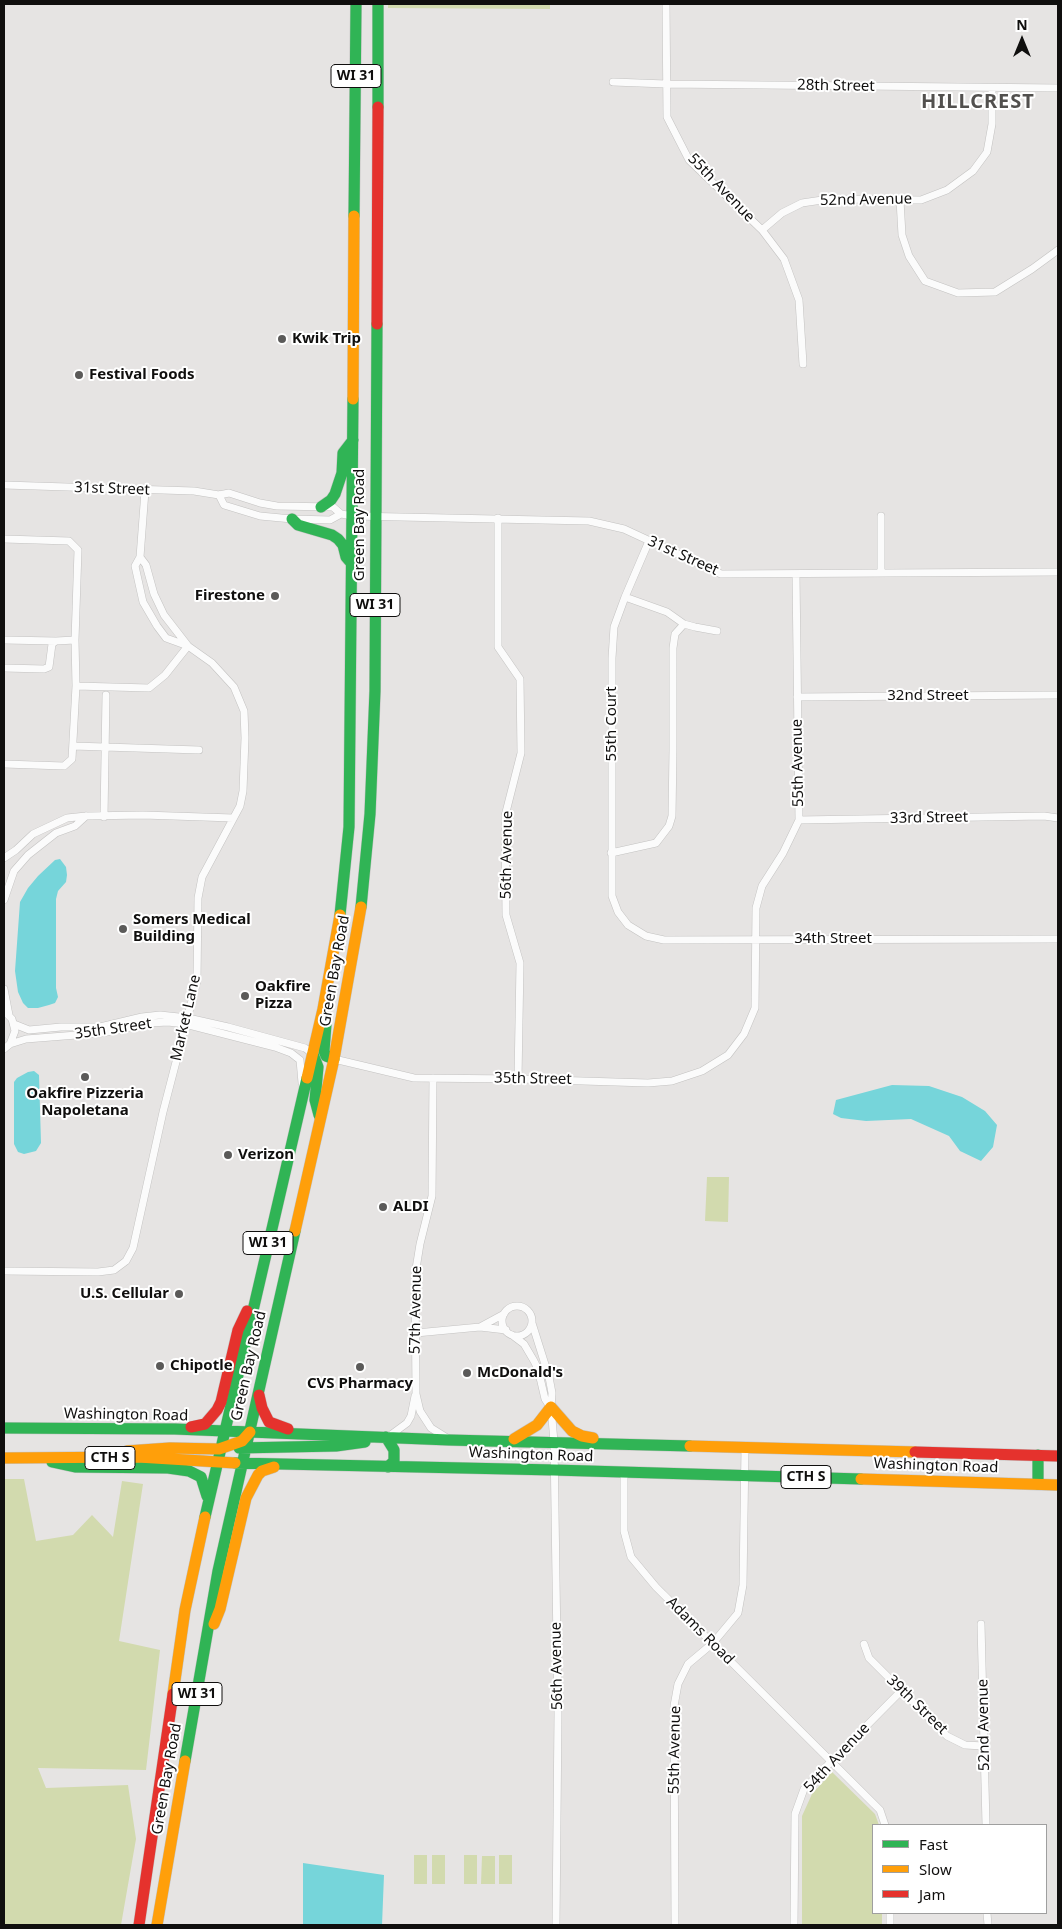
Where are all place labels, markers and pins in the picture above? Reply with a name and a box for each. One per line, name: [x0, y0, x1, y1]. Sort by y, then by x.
place label: Kwik Trip: [292, 330, 361, 348]
marker: Kwik Trip: [276, 333, 288, 345]
place label: Festival Foods: [89, 366, 195, 384]
marker: Festival Foods: [73, 369, 85, 381]
place label: Firestone: [195, 587, 265, 605]
marker: Firestone: [269, 590, 281, 602]
place label: Somers Medical Building: [133, 911, 251, 946]
marker: Somers Medical Building: [117, 923, 129, 935]
place label: Oakfire Pizza: [255, 978, 311, 1013]
marker: Oakfire Pizza: [239, 990, 251, 1002]
marker: Oakfire Pizzeria Napoletana: [79, 1071, 91, 1083]
place label: Oakfire Pizzeria Napoletana: [26, 1085, 144, 1120]
place label: Verizon: [238, 1146, 294, 1164]
marker: Verizon: [222, 1149, 234, 1161]
place label: ALDI: [393, 1198, 429, 1216]
marker: ALDI: [377, 1201, 389, 1213]
place label: U.S. Cellular: [80, 1285, 169, 1303]
marker: U.S. Cellular: [173, 1288, 185, 1300]
place label: Chipotle: [170, 1357, 233, 1375]
marker: Chipotle: [154, 1360, 166, 1372]
marker: CVS Pharmacy: [354, 1361, 366, 1373]
place label: McDonald's: [477, 1364, 563, 1382]
marker: McDonald's: [461, 1367, 473, 1379]
place label: CVS Pharmacy: [307, 1375, 413, 1393]

